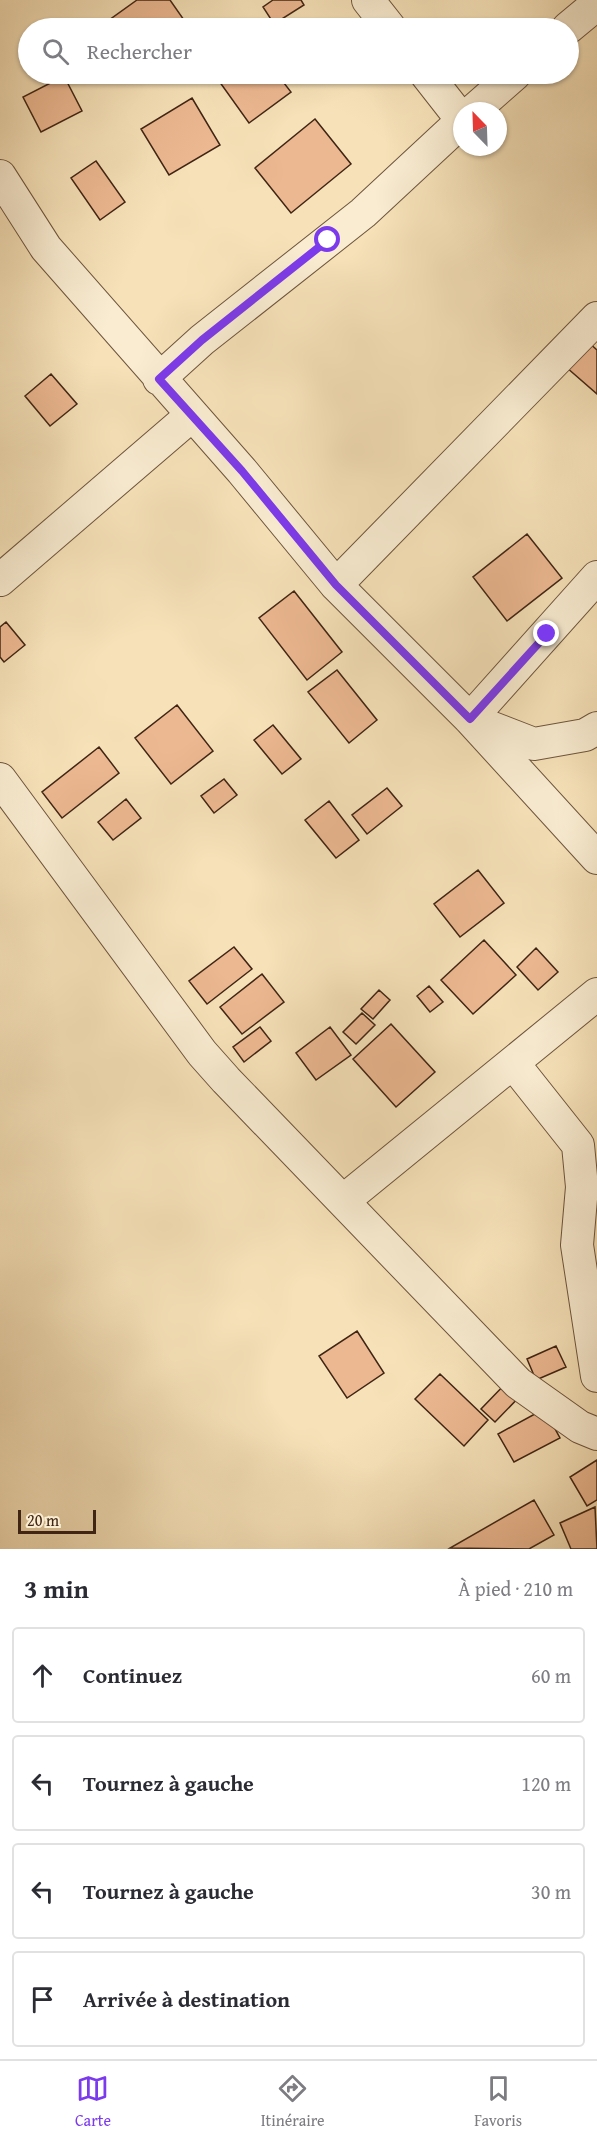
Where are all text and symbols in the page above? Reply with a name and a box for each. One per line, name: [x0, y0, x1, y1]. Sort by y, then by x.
search box: [18, 18, 579, 84]
icon: search: [39, 35, 72, 68]
text: Rechercher: [87, 35, 192, 67]
north arrow: [453, 102, 507, 156]
route start: [314, 226, 340, 252]
route end: [533, 620, 559, 646]
scale bar: [18, 1507, 96, 1534]
text: 20 m: [27, 1508, 59, 1532]
text: 3 min: [24, 1569, 89, 1608]
text: À pied · 210 m: [458, 1574, 573, 1603]
icon: ahead: [26, 1659, 59, 1692]
text: Continuez: [83, 1659, 182, 1691]
text: 60 m: [531, 1661, 571, 1690]
icon: left: [26, 1767, 59, 1800]
text: Tournez à gauche: [83, 1767, 254, 1799]
text: 120 m: [521, 1769, 571, 1798]
icon: left: [26, 1875, 59, 1908]
text: Tournez à gauche: [83, 1875, 254, 1907]
text: 30 m: [531, 1877, 571, 1906]
icon: arrive: [26, 1983, 59, 2016]
text: Arrivée à destination: [83, 1983, 290, 2015]
tab: Carte: [75, 2072, 111, 2132]
tab: Itinéraire: [261, 2072, 325, 2132]
tab: Favoris: [474, 2072, 522, 2132]

